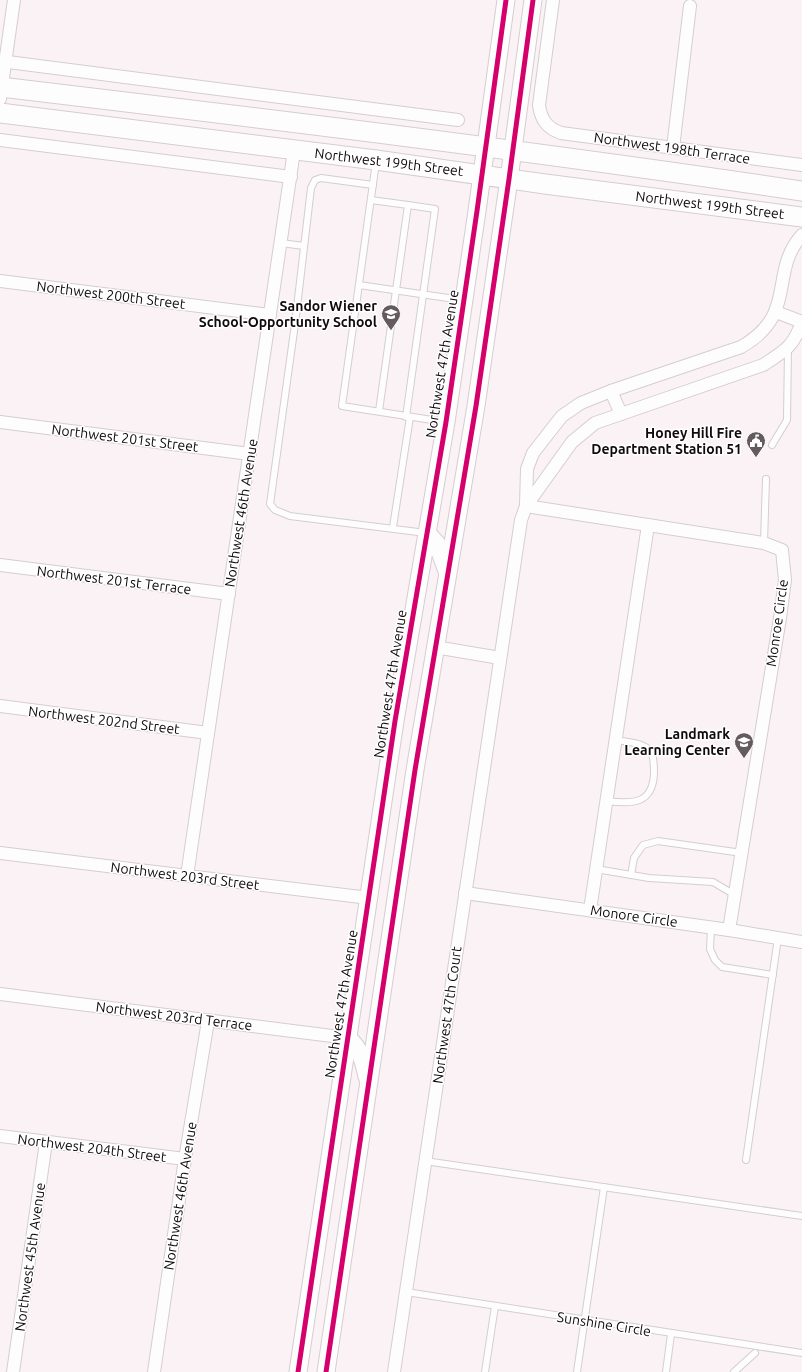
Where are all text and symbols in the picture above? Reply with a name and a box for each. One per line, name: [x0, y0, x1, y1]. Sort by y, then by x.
street label: Northwest 198th Terrace: [593, 129, 751, 167]
street label: Northwest 199th Street: [314, 145, 465, 179]
street label: Northwest 199th Street: [635, 188, 786, 222]
street label: Northwest 200th Street: [36, 278, 187, 312]
street label: Northwest 47th Avenue: [422, 289, 462, 439]
place label: Sandor Wiener School-Opportunity School: [199, 298, 377, 330]
school or university icon: Sandor Wiener School-Opportunity School: [380, 303, 402, 331]
street label: Northwest 201st Street: [51, 421, 200, 455]
place label: Honey Hill Fire Department Station 51: [591, 425, 742, 457]
public building icon: Honey Hill Fire Department Station 51: [745, 430, 767, 458]
street label: Northwest 46th Avenue: [221, 438, 261, 588]
street label: Northwest 201st Terrace: [36, 563, 192, 597]
street label: Monroe Circle: [763, 578, 791, 668]
street label: Northwest 47th Avenue: [370, 609, 410, 759]
street label: Northwest 202nd Street: [27, 703, 181, 737]
place label: Landmark Learning Center: [624, 726, 730, 758]
school or university icon: Landmark Learning Center: [733, 731, 755, 759]
street label: Northwest 203rd Street: [110, 859, 261, 893]
street label: Monore Circle: [589, 902, 679, 930]
street label: Northwest 47th Avenue: [321, 929, 361, 1079]
street label: Northwest 47th Court: [429, 945, 465, 1085]
street label: Northwest 203rd Terrace: [95, 998, 253, 1034]
street label: Northwest 46th Avenue: [160, 1121, 200, 1271]
street label: Northwest 204th Street: [17, 1131, 168, 1165]
street label: Northwest 45th Avenue: [12, 1182, 48, 1332]
street label: Sunshine Circle: [556, 1309, 652, 1339]

